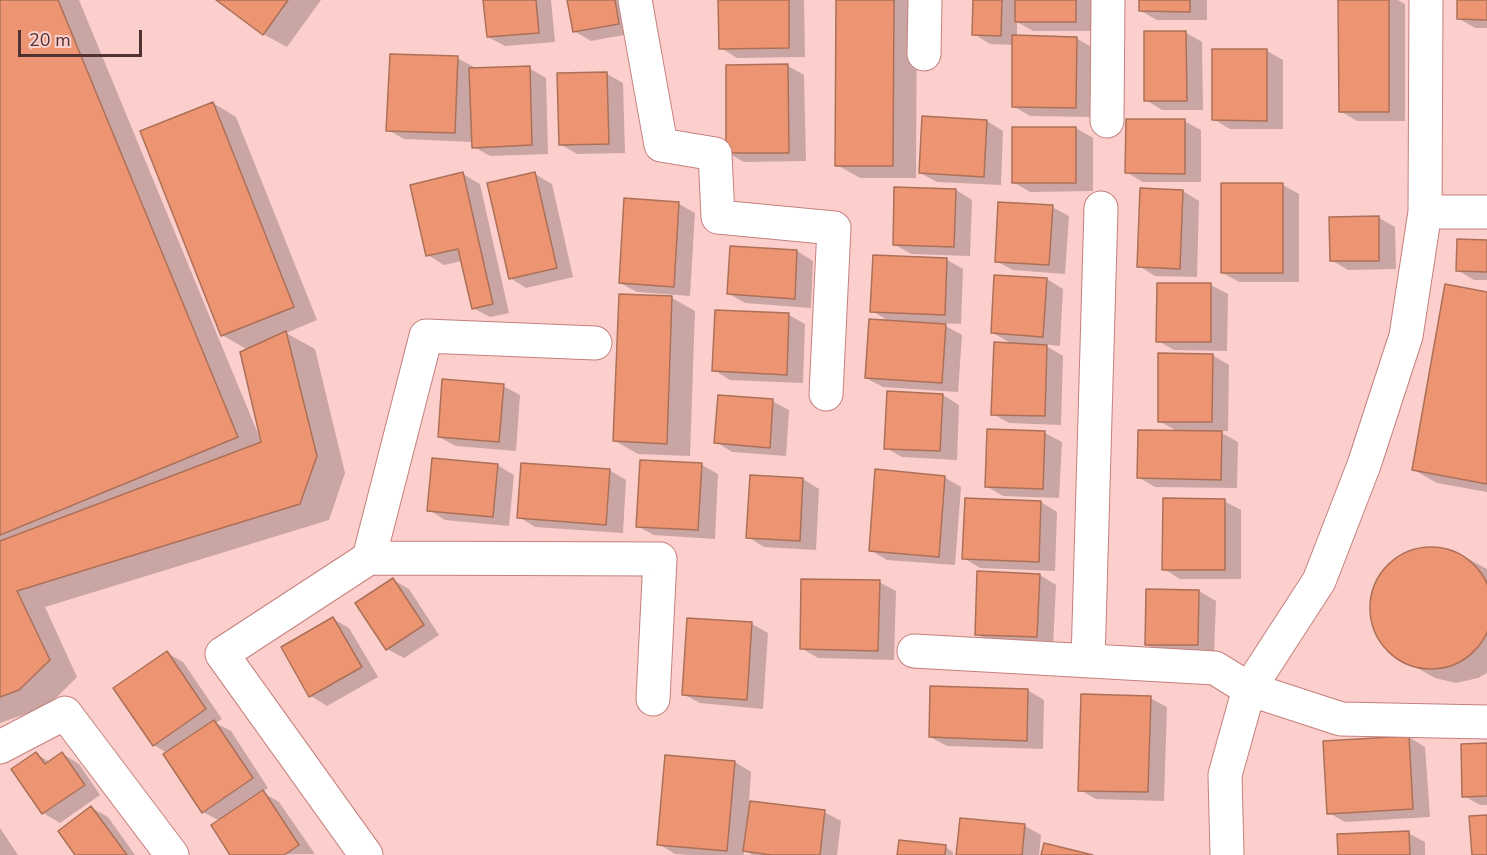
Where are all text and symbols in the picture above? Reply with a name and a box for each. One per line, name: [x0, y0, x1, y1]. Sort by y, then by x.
scale bar: [21, 18, 146, 56]
text: 20 m: [29, 28, 71, 52]

